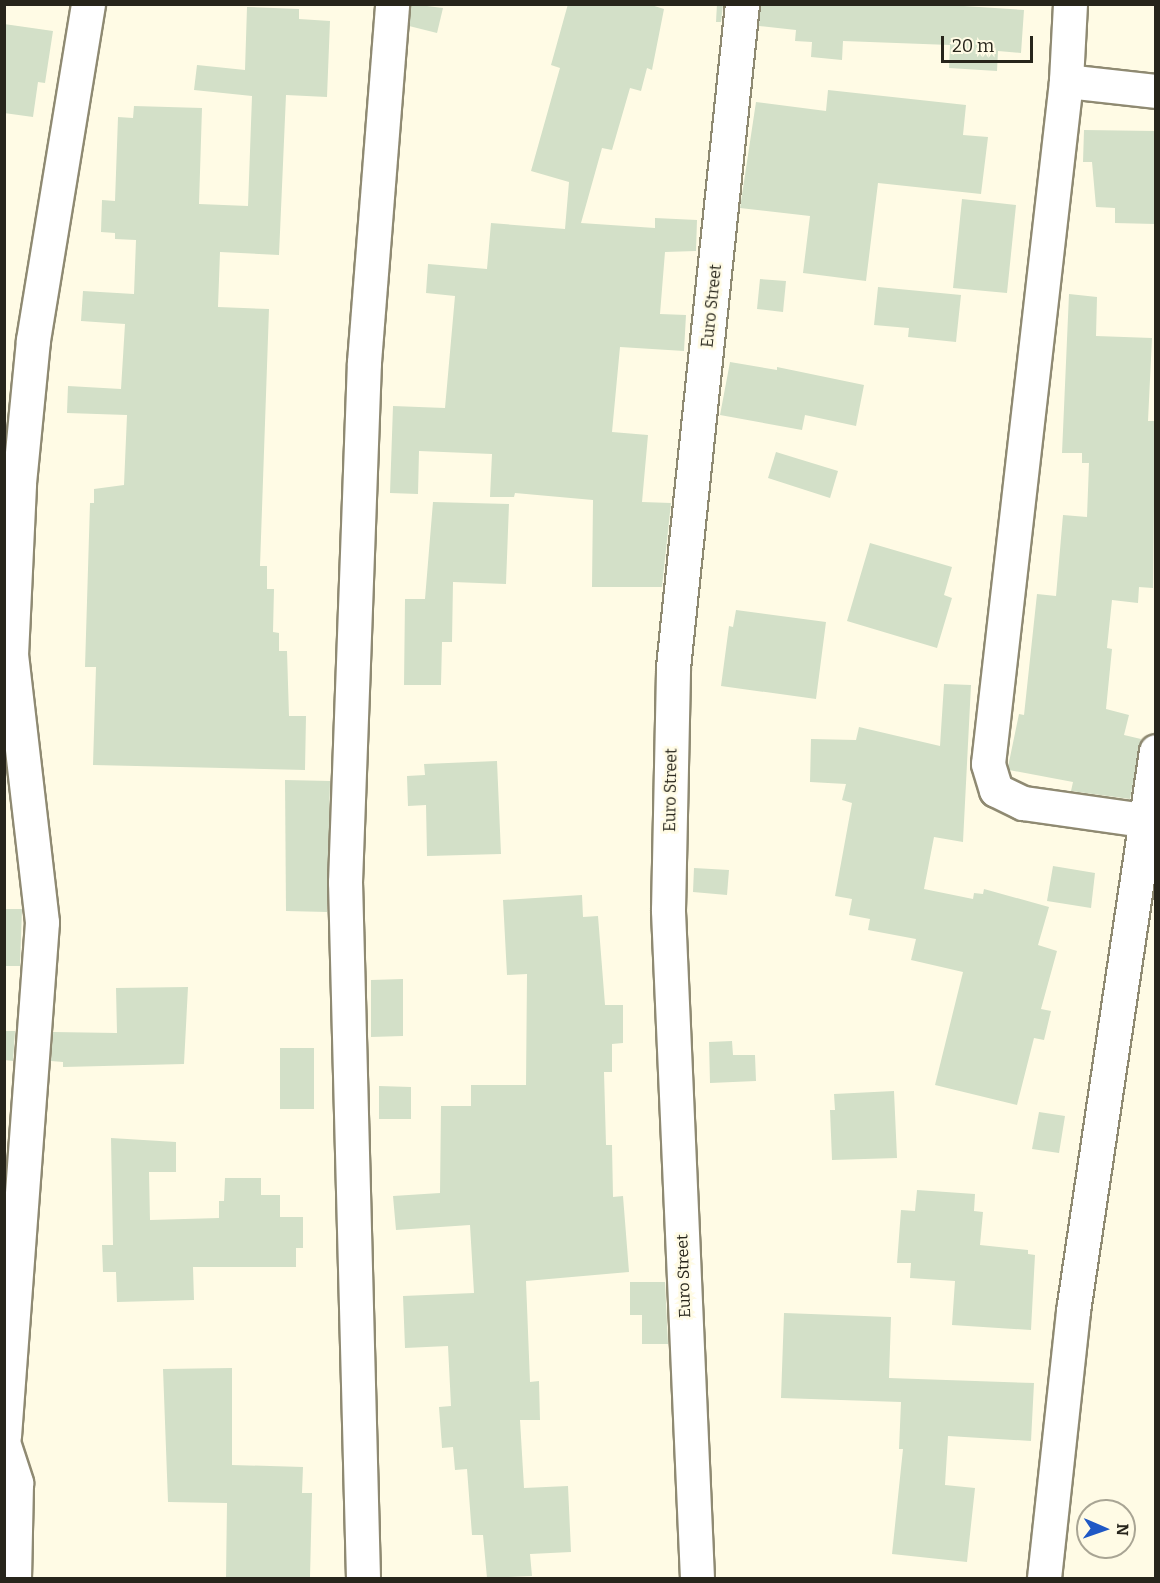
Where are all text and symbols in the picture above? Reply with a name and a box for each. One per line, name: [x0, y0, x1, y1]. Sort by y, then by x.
scale bar: [944, 24, 1036, 62]
text: 20 m: [952, 35, 994, 57]
street label: Euro Street: [698, 263, 726, 349]
street label: Euro Street: [661, 748, 681, 832]
street label: Euro Street: [673, 1234, 695, 1318]
north arrow: [1076, 1499, 1136, 1559]
text: N: [1113, 1523, 1132, 1536]

